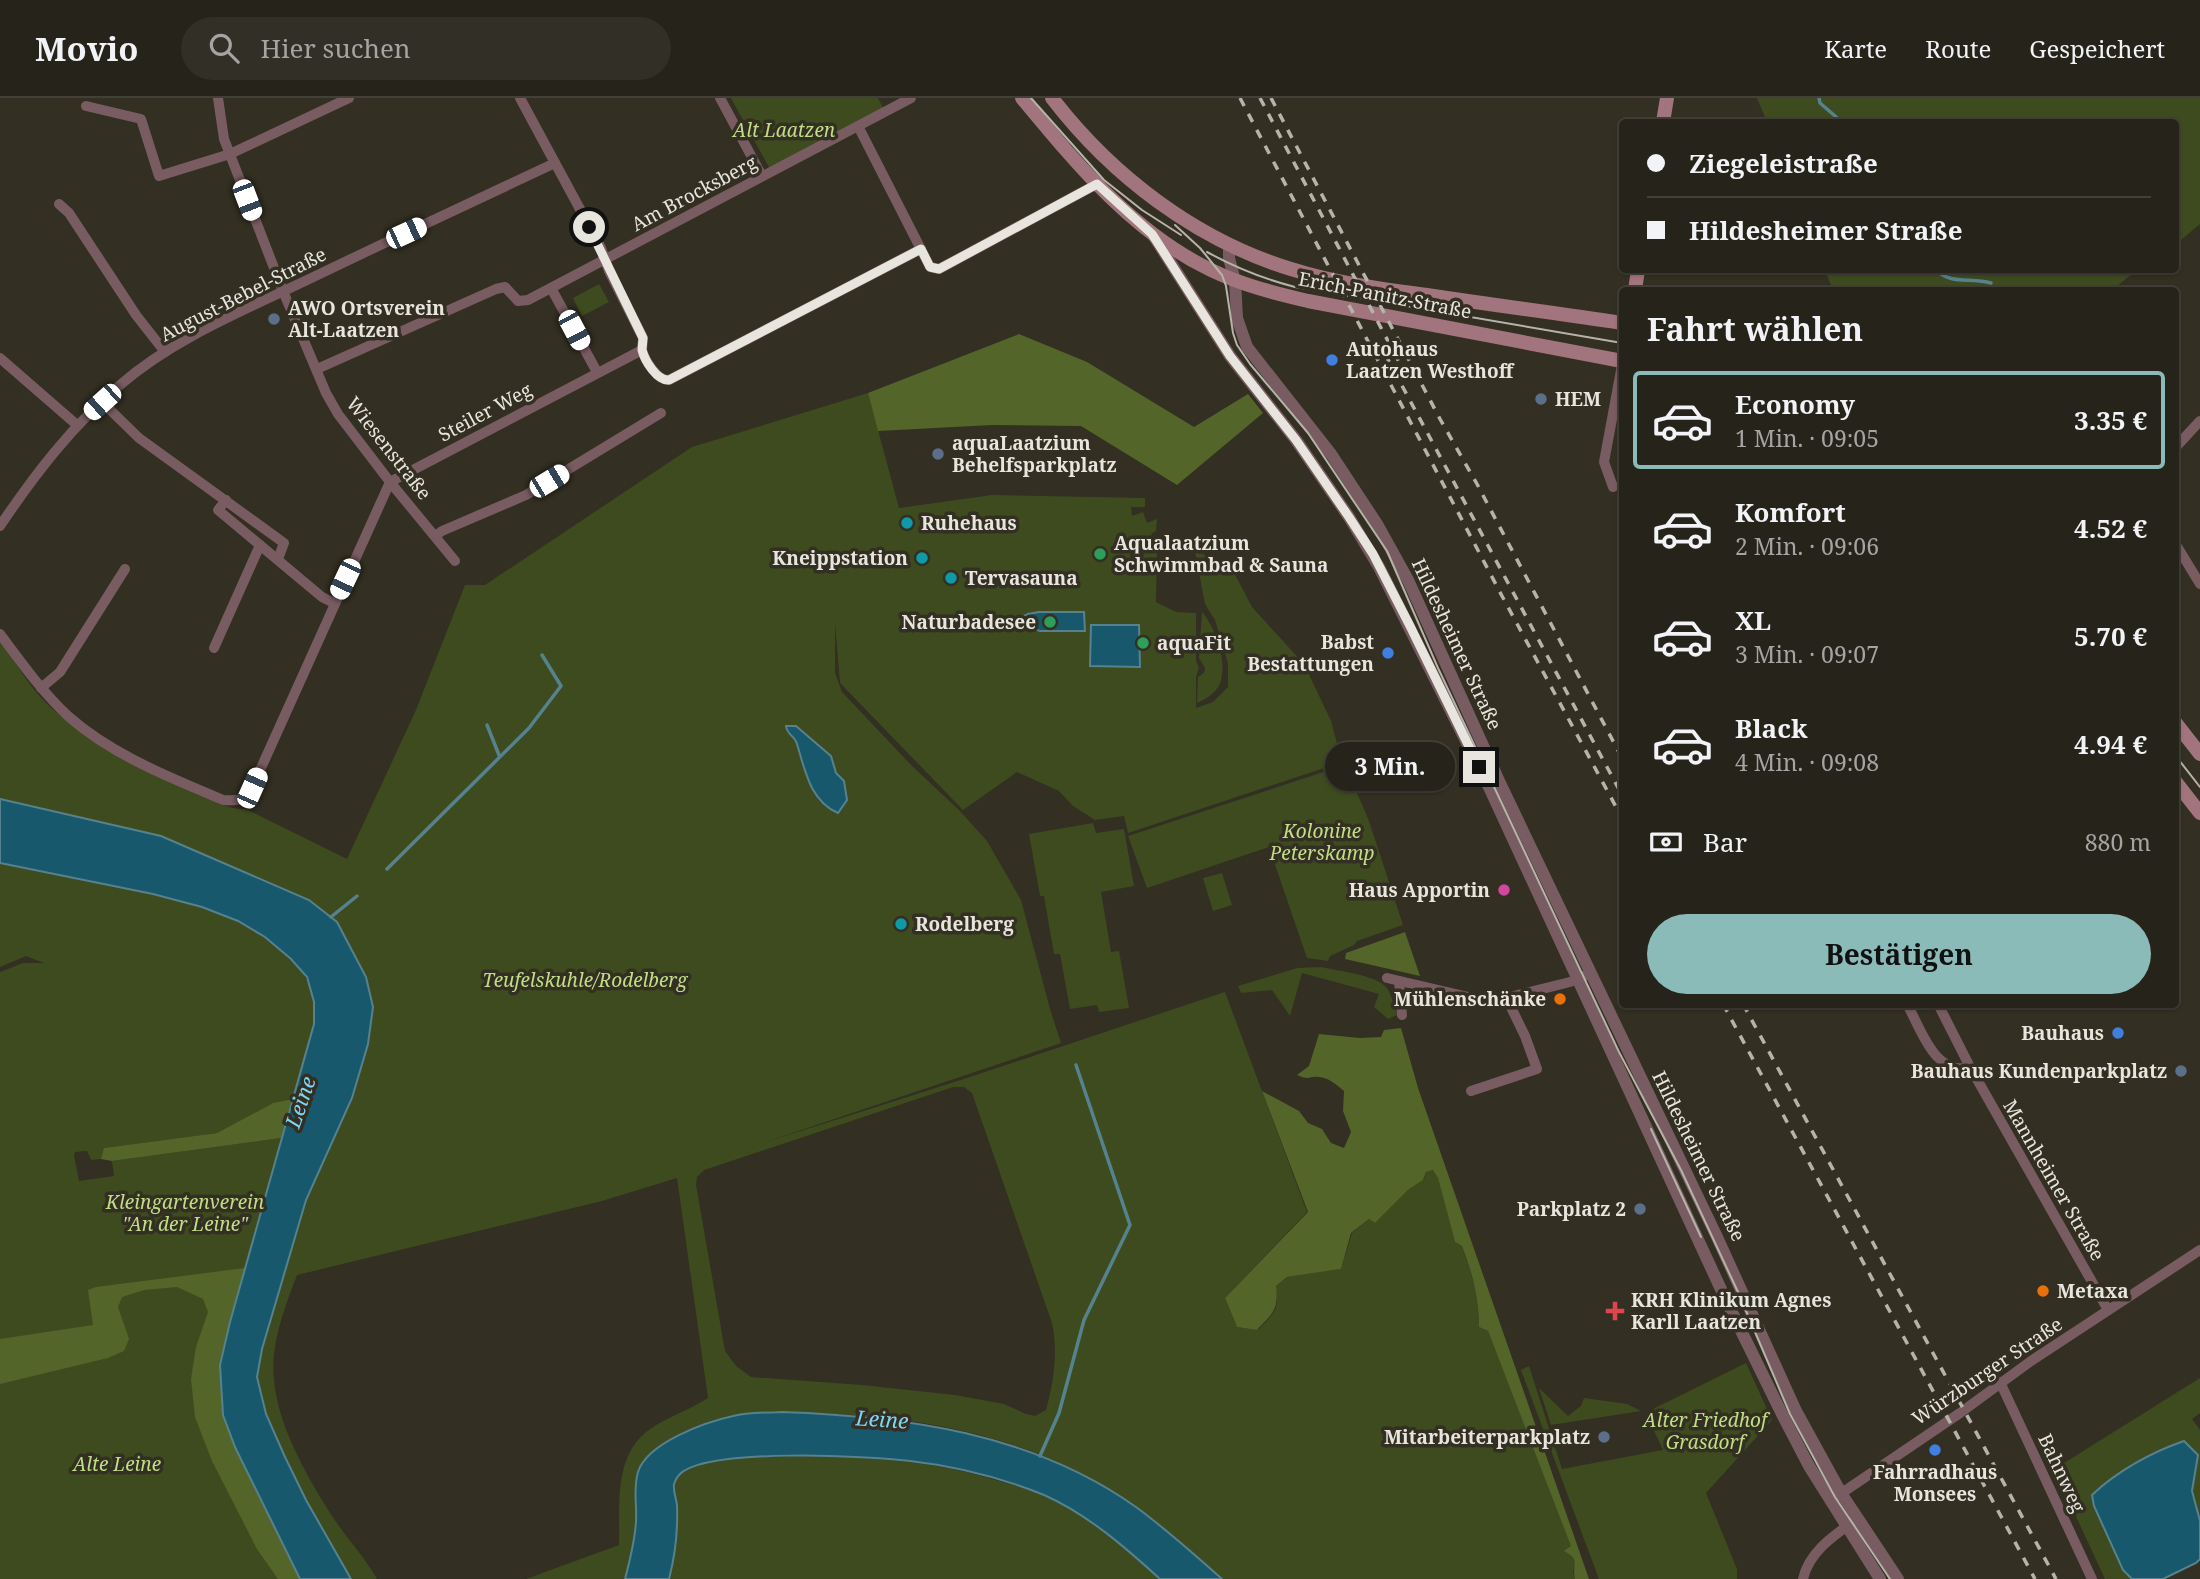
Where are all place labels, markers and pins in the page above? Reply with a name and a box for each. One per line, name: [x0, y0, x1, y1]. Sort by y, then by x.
place label: AWO Ortsverein Alt-Laatzen: [288, 295, 445, 343]
marker: AWO Ortsverein Alt-Laatzen: [266, 311, 282, 327]
place label: Autohaus Laatzen Westhoff: [1346, 336, 1515, 384]
marker: Autohaus Laatzen Westhoff: [1324, 352, 1340, 368]
place label: HEM: [1555, 386, 1601, 412]
marker: HEM: [1533, 391, 1549, 407]
place label: aquaLaatzium Behelfsparkplatz: [952, 430, 1117, 478]
marker: aquaLaatzium Behelfsparkplatz: [930, 446, 946, 462]
place label: Ruhehaus: [921, 510, 1017, 536]
marker: Ruhehaus: [899, 515, 915, 531]
place label: Aqualaatzium Schwimmbad & Sauna: [1114, 530, 1328, 578]
place label: Kneippstation: [772, 545, 908, 571]
marker: Aqualaatzium Schwimmbad & Sauna: [1092, 546, 1108, 562]
marker: Kneippstation: [914, 550, 930, 566]
place label: Tervasauna: [965, 565, 1078, 591]
marker: Tervasauna: [943, 570, 959, 586]
place label: Naturbadesee: [902, 609, 1036, 635]
marker: Naturbadesee: [1042, 614, 1058, 630]
place label: Babst Bestattungen: [1247, 629, 1374, 677]
place label: aquaFit: [1157, 630, 1231, 656]
marker: aquaFit: [1135, 635, 1151, 651]
marker: Babst Bestattungen: [1380, 645, 1396, 661]
place label: Haus Apportin: [1349, 877, 1490, 903]
marker: Haus Apportin: [1496, 882, 1512, 898]
place label: Rodelberg: [915, 911, 1014, 937]
marker: Rodelberg: [893, 916, 909, 932]
place label: Mühlenschänke: [1394, 986, 1546, 1012]
marker: Mühlenschänke: [1552, 991, 1568, 1007]
place label: Bauhaus: [2021, 1020, 2104, 1046]
marker: Bauhaus: [2110, 1025, 2126, 1041]
place label: Bauhaus Kundenparkplatz: [1911, 1058, 2167, 1084]
marker: Bauhaus Kundenparkplatz: [2173, 1063, 2189, 1079]
place label: Parkplatz 2: [1517, 1196, 1626, 1222]
marker: Parkplatz 2: [1632, 1201, 1648, 1217]
place label: Metaxa: [2057, 1278, 2129, 1304]
marker: Metaxa: [2035, 1283, 2051, 1299]
place label: KRH Klinikum Agnes Karll Laatzen: [1631, 1287, 1831, 1335]
marker: KRH Klinikum Agnes Karll Laatzen: [1605, 1301, 1625, 1321]
place label: Mitarbeiterparkplatz: [1384, 1424, 1590, 1450]
marker: Mitarbeiterparkplatz: [1596, 1429, 1612, 1445]
marker: Fahrradhaus Monsees: [1927, 1442, 1943, 1458]
place label: Fahrradhaus Monsees: [1873, 1459, 1997, 1507]

